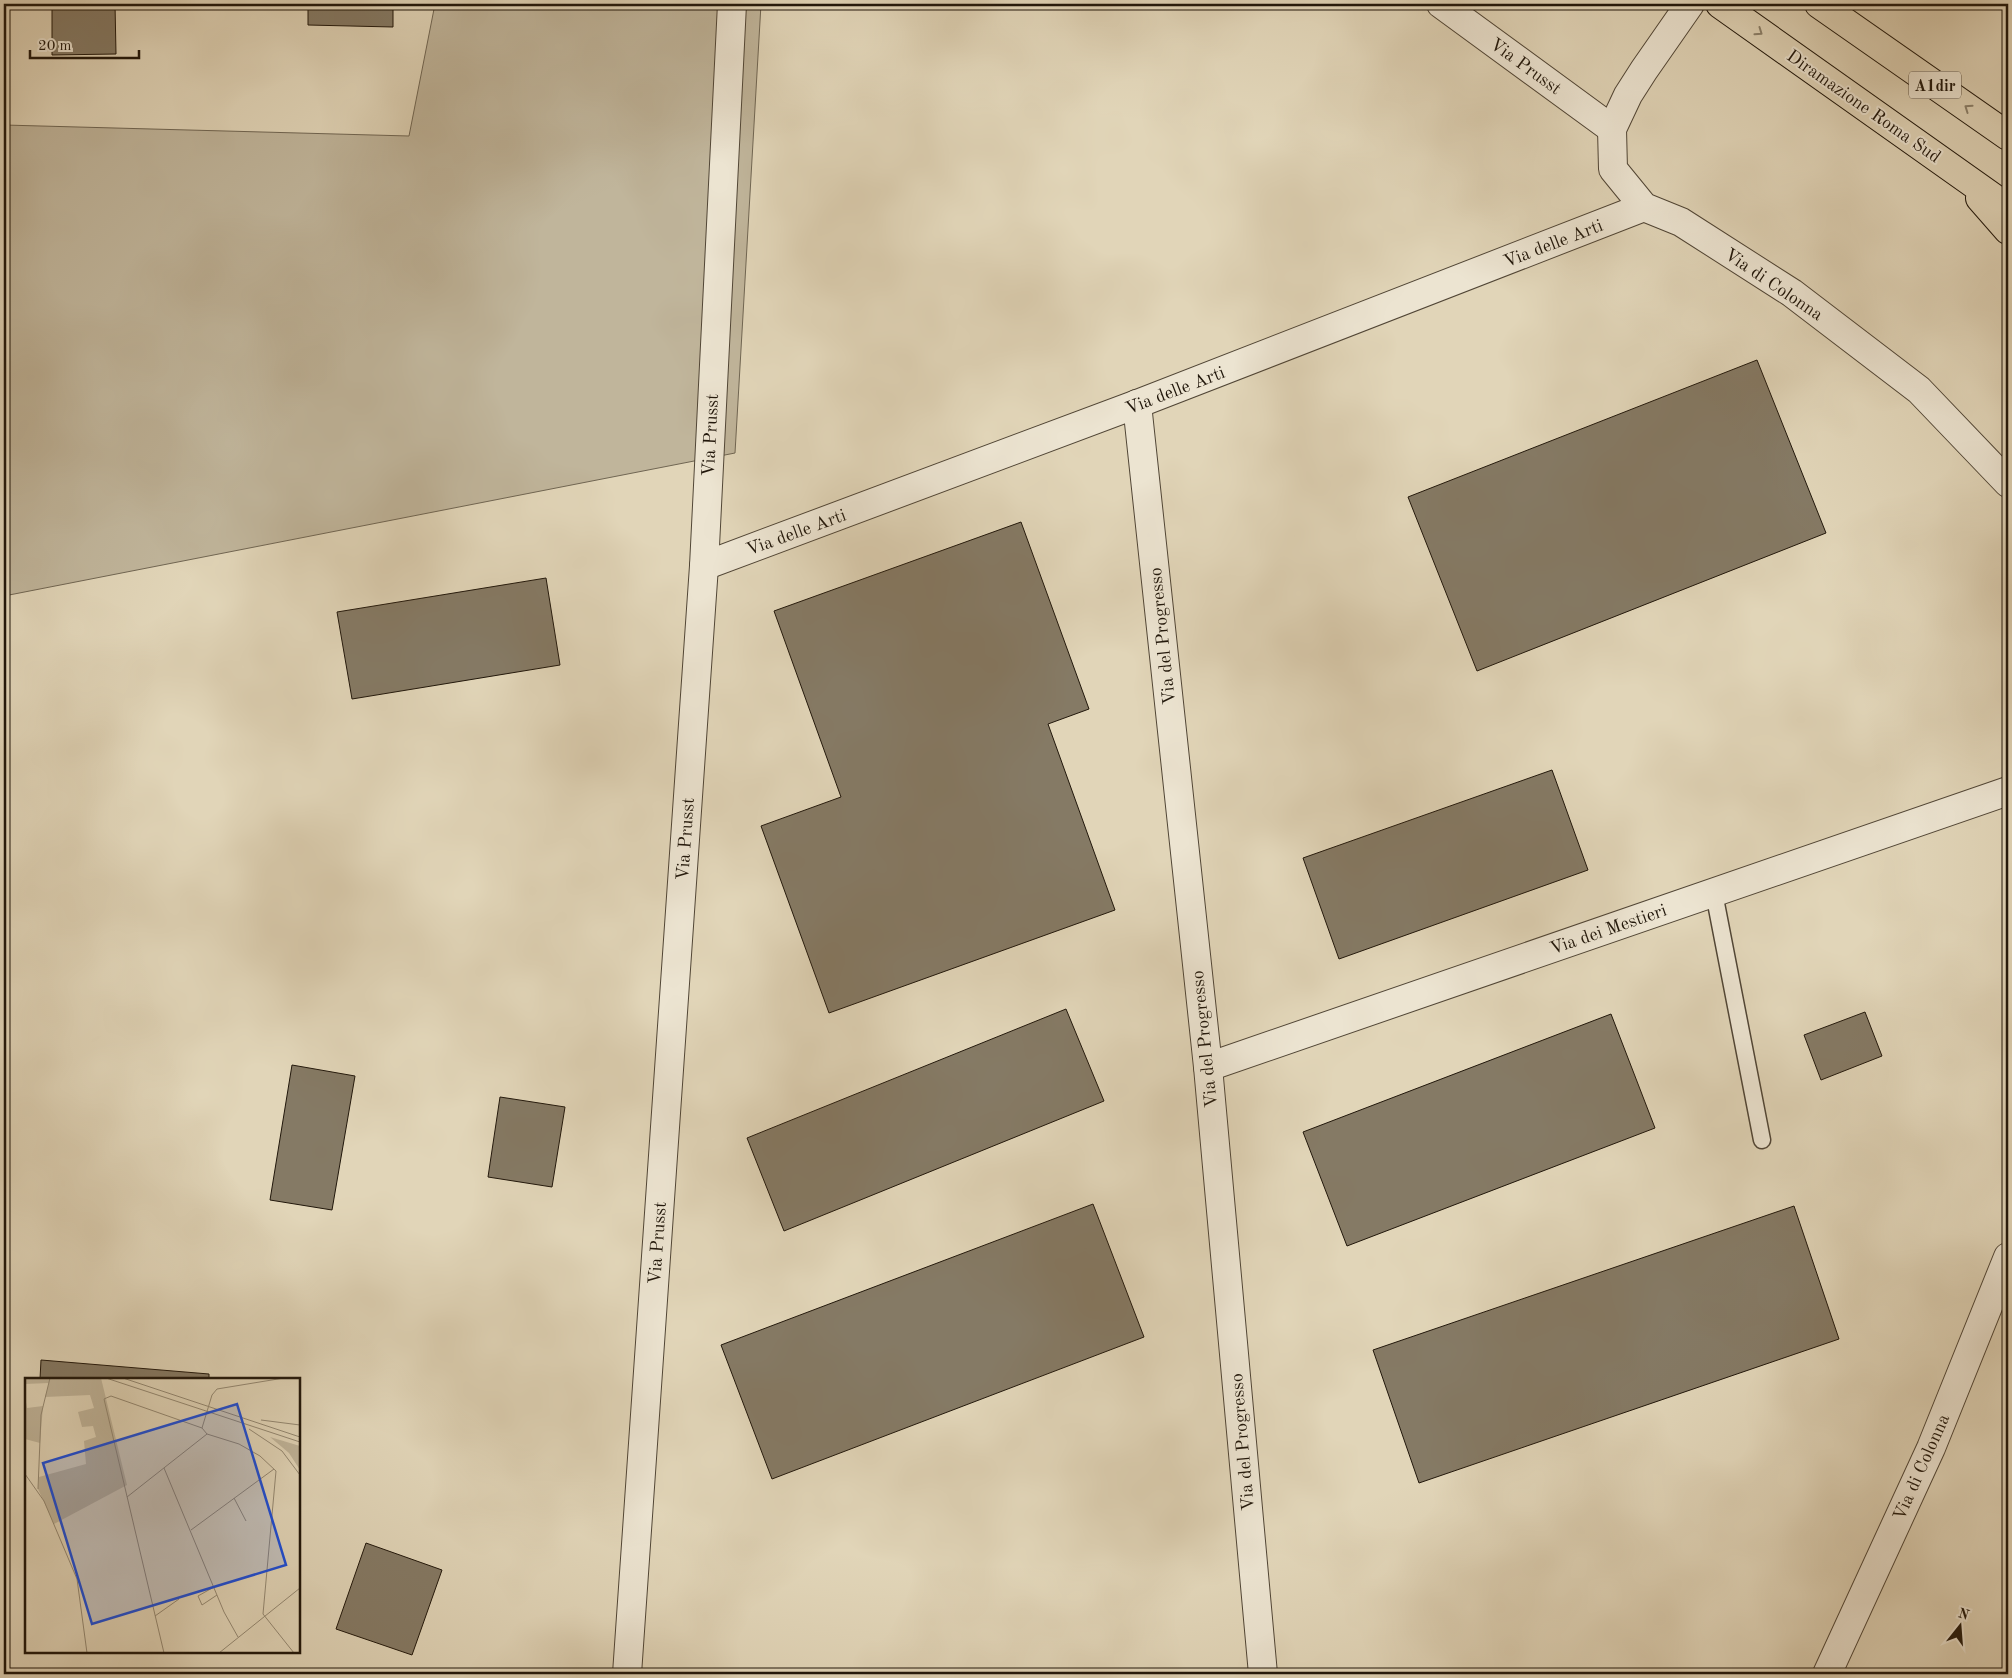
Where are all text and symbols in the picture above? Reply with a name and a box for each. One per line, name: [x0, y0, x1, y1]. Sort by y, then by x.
one-way arrow: [1754, 26, 1763, 35]
scale bar: [30, 28, 139, 60]
street label: Via Prusst: [1487, 35, 1564, 99]
text: 20 m: [38, 39, 72, 54]
street label: Diramazione Roma Sud: [1783, 47, 1944, 167]
road number: A1dir: [1909, 72, 1961, 98]
one-way arrow: [1964, 105, 1974, 114]
street label: Via delle Arti: [1501, 217, 1606, 271]
street label: Via di Colonna: [1721, 245, 1826, 324]
street label: Via delle Arti: [1123, 364, 1228, 418]
street label: Via Prusst: [700, 393, 722, 477]
street label: Via delle Arti: [744, 506, 849, 559]
street label: Via del Progresso: [1147, 566, 1179, 705]
street label: Via Prusst: [674, 797, 698, 881]
street label: Via dei Mestieri: [1548, 901, 1669, 958]
street label: Via del Progresso: [1189, 969, 1221, 1108]
street label: Via Prusst: [646, 1201, 670, 1285]
street label: Via del Progresso: [1228, 1372, 1258, 1511]
inset map: [25, 1378, 300, 1653]
street label: Via di Colonna: [1890, 1411, 1953, 1523]
north arrow: [1934, 1600, 1984, 1650]
text: N: [1956, 1606, 1971, 1623]

